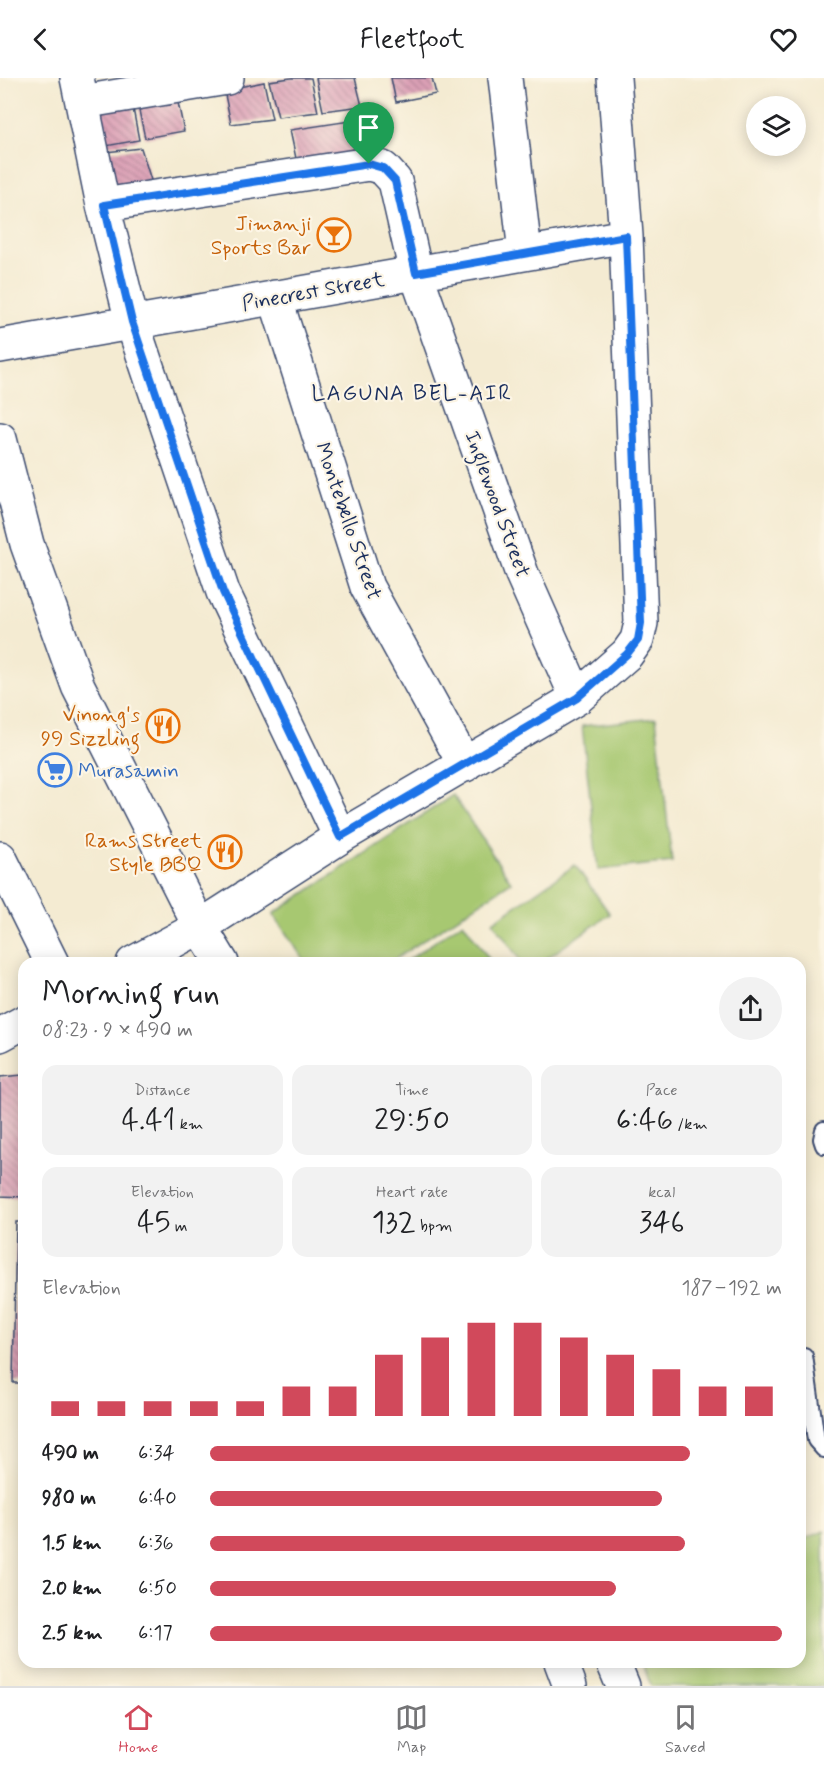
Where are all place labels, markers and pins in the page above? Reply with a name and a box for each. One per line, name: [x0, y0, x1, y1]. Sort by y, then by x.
pin: [343, 102, 394, 164]
place label: Jimanji Sports Bar: [211, 210, 311, 262]
bar icon: Jimanji Sports Bar: [316, 217, 352, 253]
place label: Vinong's 99 Sizzling: [41, 701, 140, 755]
restaurant icon: Vinong's 99 Sizzling: [145, 708, 181, 744]
supermarket icon: Murasamin: [37, 752, 73, 788]
place label: Murasamin: [78, 757, 179, 785]
place label: Rams Street Style BBQ: [85, 827, 203, 879]
restaurant icon: Rams Street Style BBQ: [207, 834, 243, 870]

